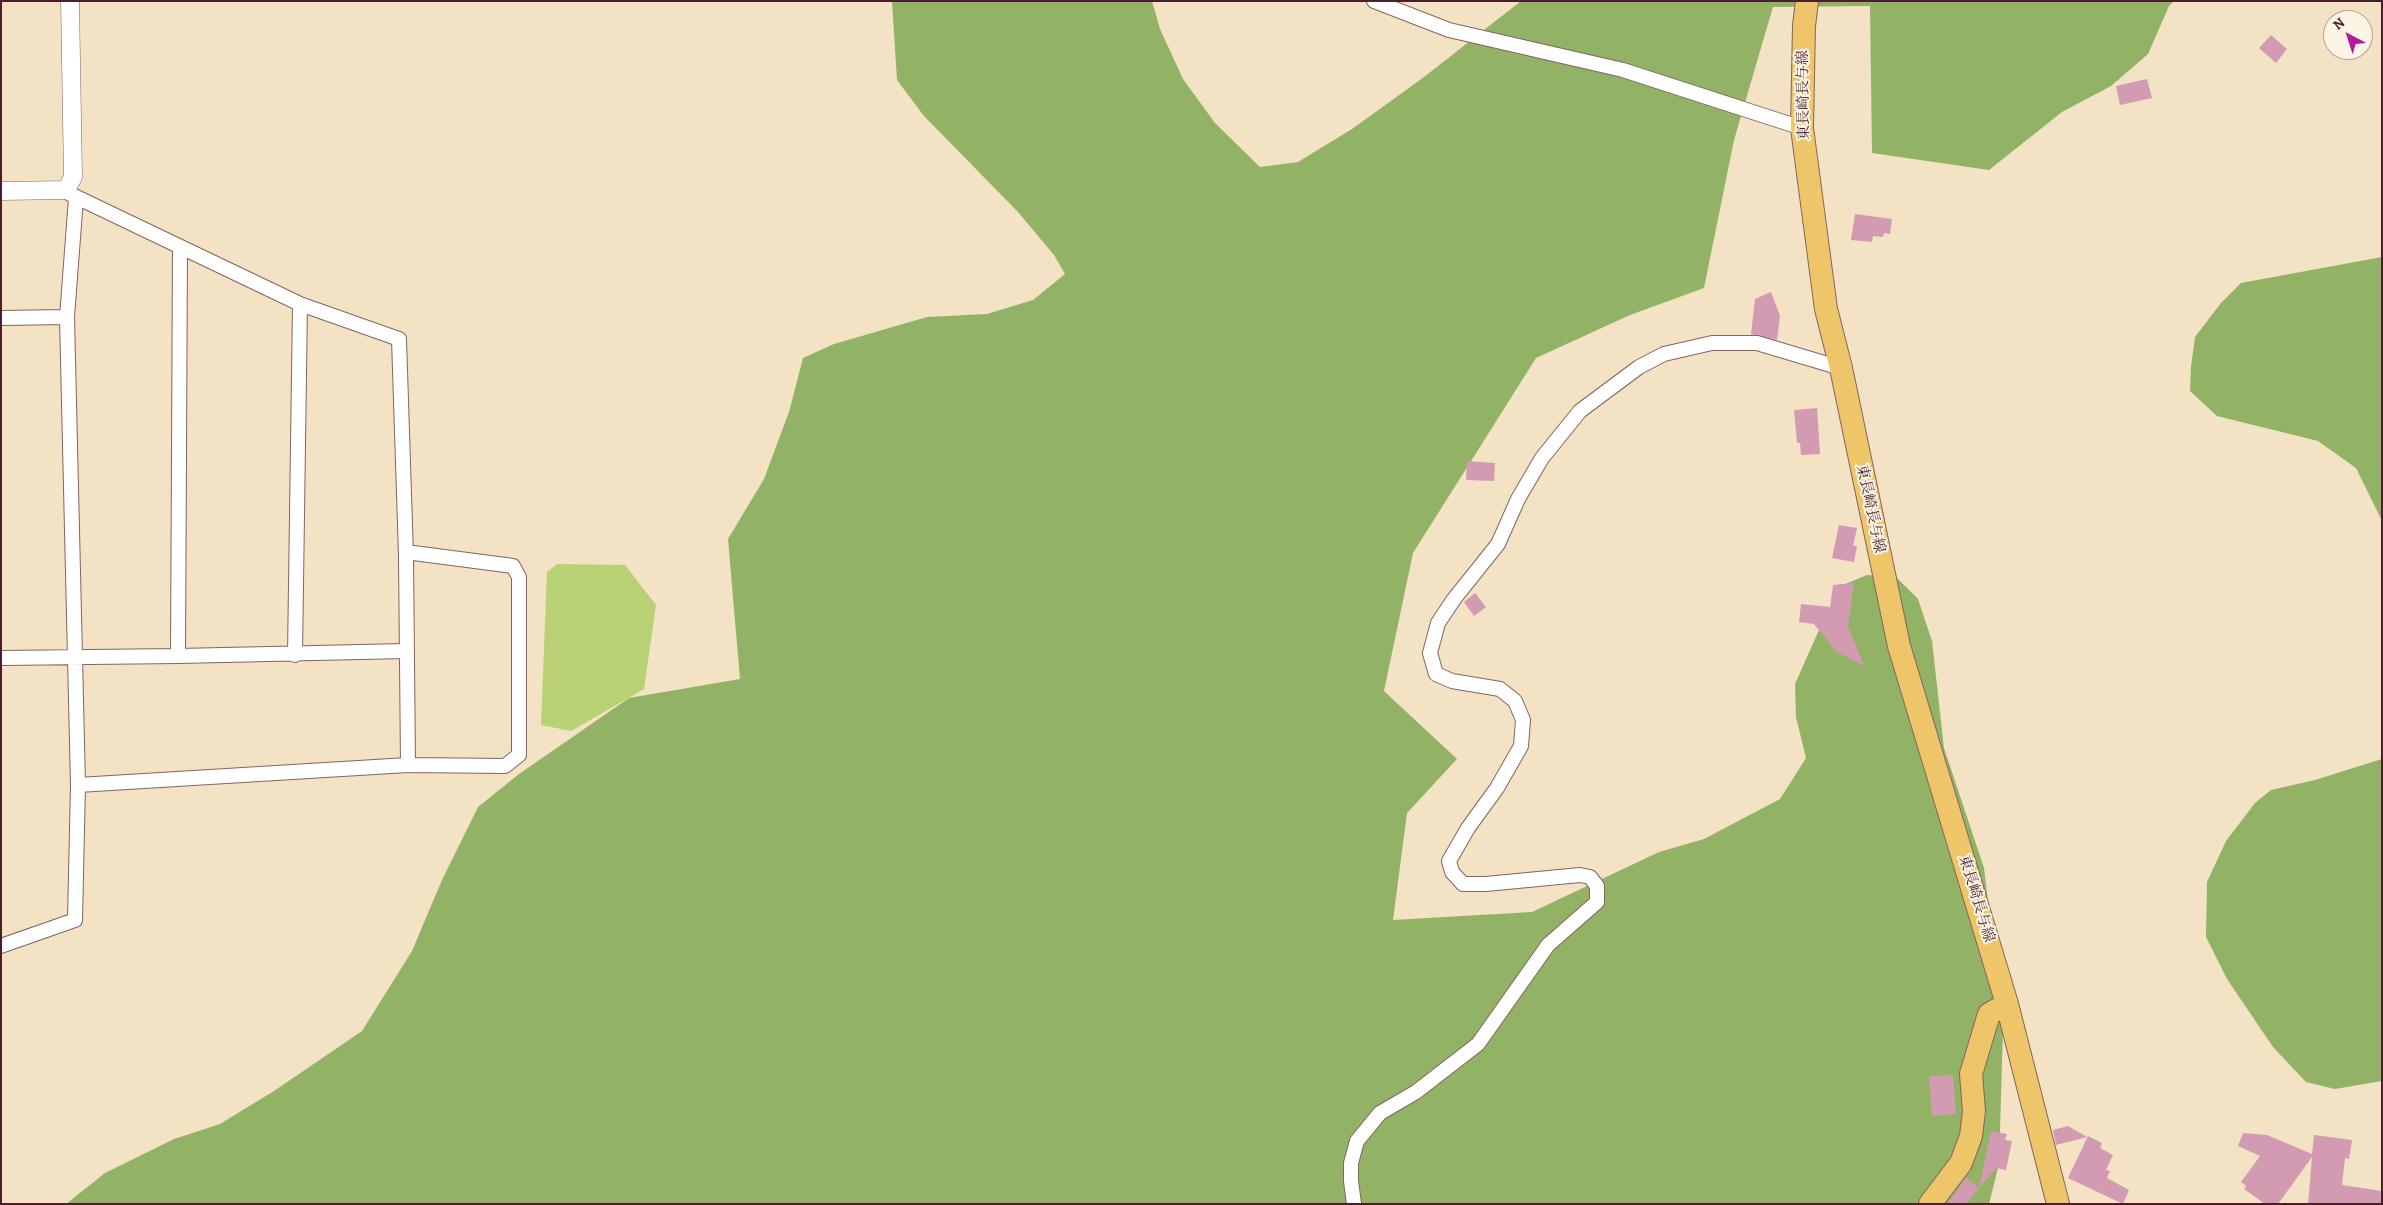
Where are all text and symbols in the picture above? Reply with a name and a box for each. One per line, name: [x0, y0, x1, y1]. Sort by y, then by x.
north arrow: [2323, 10, 2373, 60]
text: N: [2329, 13, 2349, 34]
street label: 東長崎長与線: [1794, 50, 1814, 140]
street label: 東長崎長与線: [1852, 463, 1888, 555]
street label: 東長崎長与線: [1954, 853, 1998, 945]

